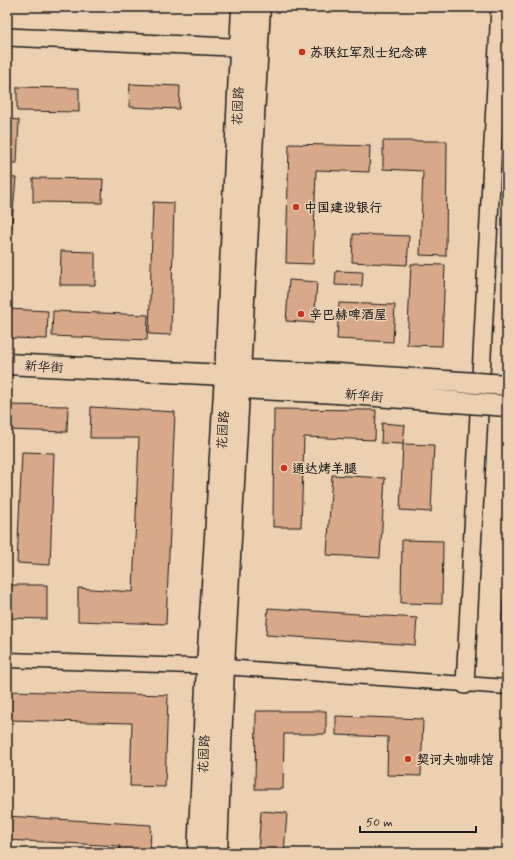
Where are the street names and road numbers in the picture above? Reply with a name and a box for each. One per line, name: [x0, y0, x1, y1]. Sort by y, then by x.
street label: 花园路: [229, 86, 248, 126]
street label: 新华街: [24, 358, 64, 377]
street label: 新华街: [344, 386, 384, 407]
street label: 花园路: [214, 410, 233, 450]
street label: 花园路: [195, 734, 214, 774]

